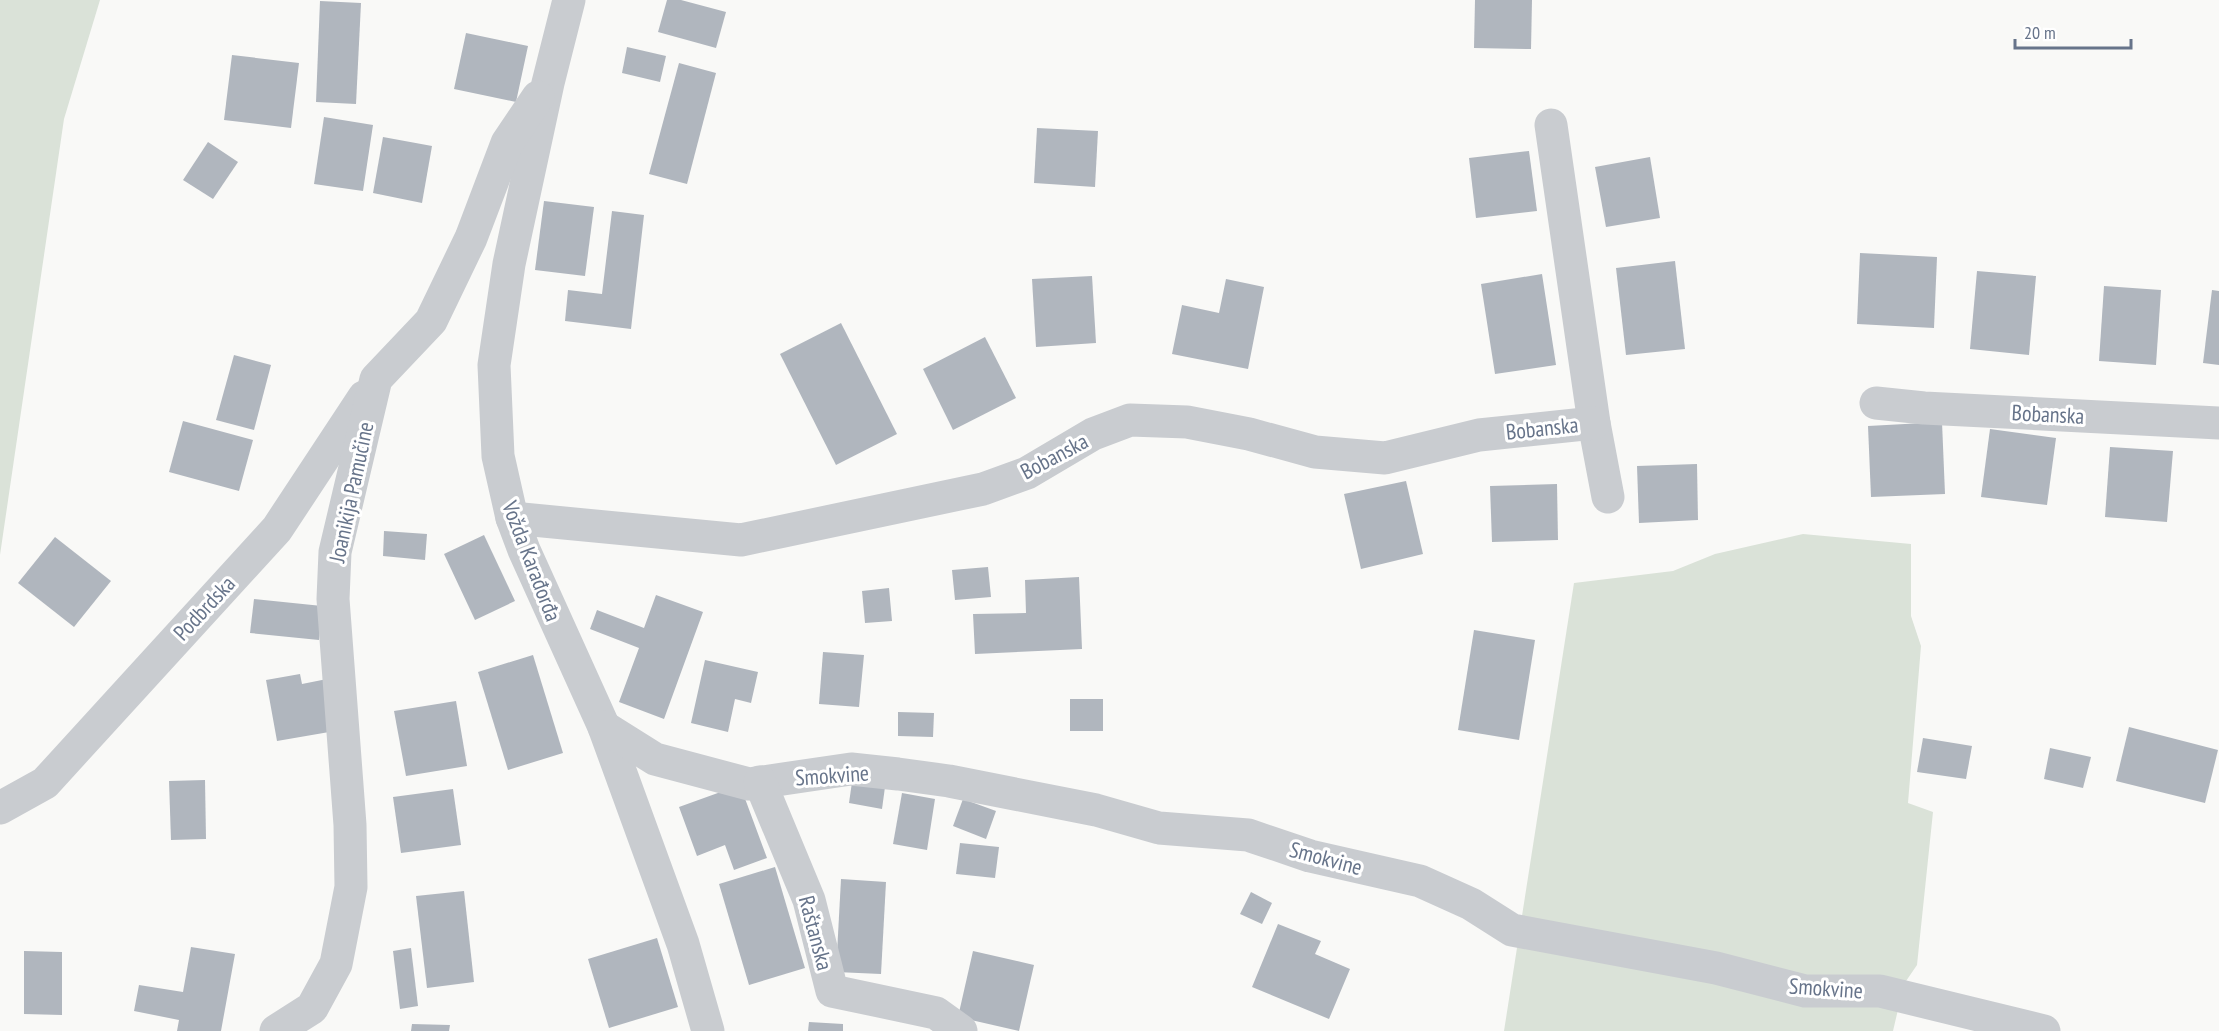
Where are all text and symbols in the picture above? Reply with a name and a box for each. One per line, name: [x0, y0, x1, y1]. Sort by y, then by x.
scale bar: [2015, 12, 2130, 50]
text: 20 m: [2024, 21, 2056, 44]
street label: Bobanska: [2011, 398, 2085, 430]
street label: Bobanska: [1504, 410, 1580, 446]
street label: Joanikija Pamučine: [322, 419, 380, 566]
street label: Bobanska: [1015, 427, 1093, 485]
street label: Vožda Karađorđa: [496, 496, 568, 625]
street label: Podbrdska: [167, 570, 241, 646]
street label: Smokvine: [794, 758, 870, 792]
street label: Smokvine: [1287, 835, 1365, 881]
street label: Raštanska: [793, 893, 839, 973]
street label: Smokvine: [1788, 971, 1864, 1005]

